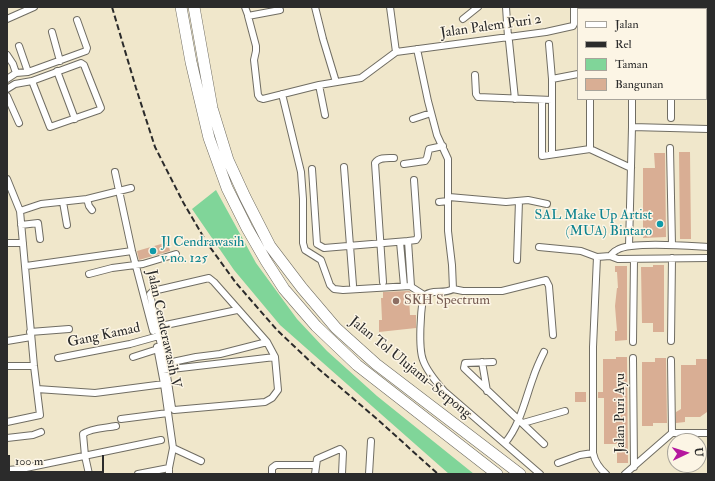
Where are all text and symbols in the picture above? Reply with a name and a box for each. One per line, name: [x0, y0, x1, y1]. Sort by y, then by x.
legend: [577, 8, 707, 100]
street label: Jalan Palem Puri 2: [439, 12, 543, 42]
text: Jalan: [615, 17, 639, 32]
text: Rel: [615, 37, 632, 52]
text: Taman: [615, 57, 648, 72]
text: Bangunan: [615, 77, 664, 92]
place label: SAL Make Up Artist (MUA) Bintaro: [535, 208, 652, 240]
marker: SAL Make Up Artist (MUA) Bintaro: [655, 219, 665, 229]
place label: Jl Cendrawasih v no. 125: [161, 235, 244, 268]
marker: Jl Cendrawasih v no. 125: [148, 246, 158, 256]
street label: Jalan Cenderawasih V: [142, 268, 184, 390]
place label: SKH Spectrum: [404, 293, 490, 309]
marker: SKH Spectrum: [391, 296, 401, 306]
street label: Jalan Tol Ulujami–Serpong: [346, 314, 474, 422]
street label: Gang Kamad: [66, 320, 142, 352]
street label: Jalan Puri Ayu: [613, 373, 629, 453]
north arrow: [667, 433, 707, 473]
scale bar: [10, 447, 106, 473]
text: U: [692, 447, 705, 457]
text: 100 m: [15, 454, 43, 469]

